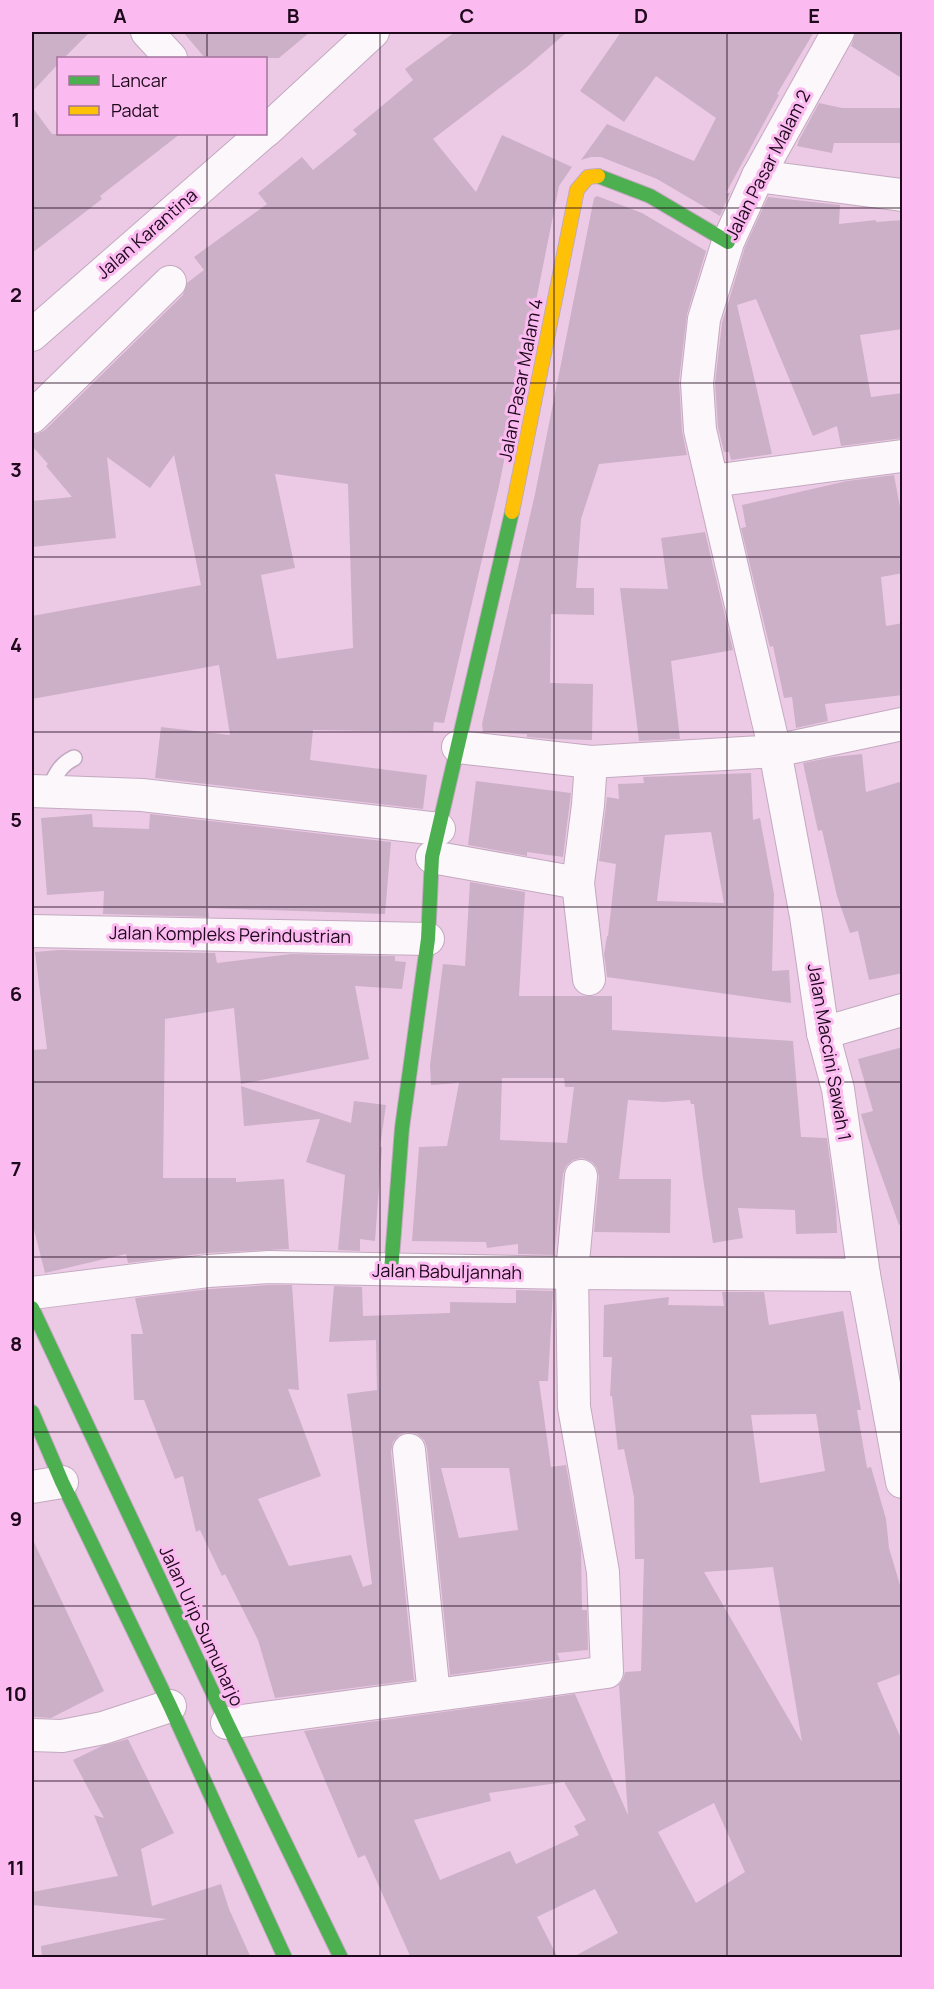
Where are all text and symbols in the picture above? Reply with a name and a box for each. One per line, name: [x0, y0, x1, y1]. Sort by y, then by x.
text: A: [113, 2, 127, 29]
text: B: [287, 2, 300, 29]
text: C: [460, 2, 474, 29]
text: D: [634, 2, 648, 29]
text: E: [808, 2, 820, 29]
legend: [57, 57, 267, 135]
text: Lancar: [111, 68, 168, 92]
street label: Jalan Pasar Malam 2: [719, 85, 815, 244]
text: Padat: [111, 98, 159, 122]
text: 1: [12, 106, 20, 133]
street label: Jalan Karantina: [91, 183, 202, 284]
text: 2: [10, 281, 22, 308]
street label: Jalan Pasar Malam 4: [492, 296, 548, 463]
text: 3: [10, 456, 22, 483]
text: 4: [10, 631, 22, 658]
text: 5: [10, 806, 22, 833]
street label: Jalan Kompleks Perindustrian: [109, 920, 351, 948]
street label: Jalan Maccini Sawah 1: [803, 961, 857, 1142]
text: 6: [10, 980, 22, 1007]
text: 7: [11, 1155, 21, 1182]
street label: Jalan Babuljannah: [372, 1258, 522, 1284]
text: 8: [10, 1330, 22, 1357]
text: 9: [10, 1505, 22, 1532]
street label: Jalan Urip Sumuharjo: [154, 1541, 250, 1710]
text: 10: [5, 1680, 27, 1707]
text: 11: [7, 1854, 25, 1881]

